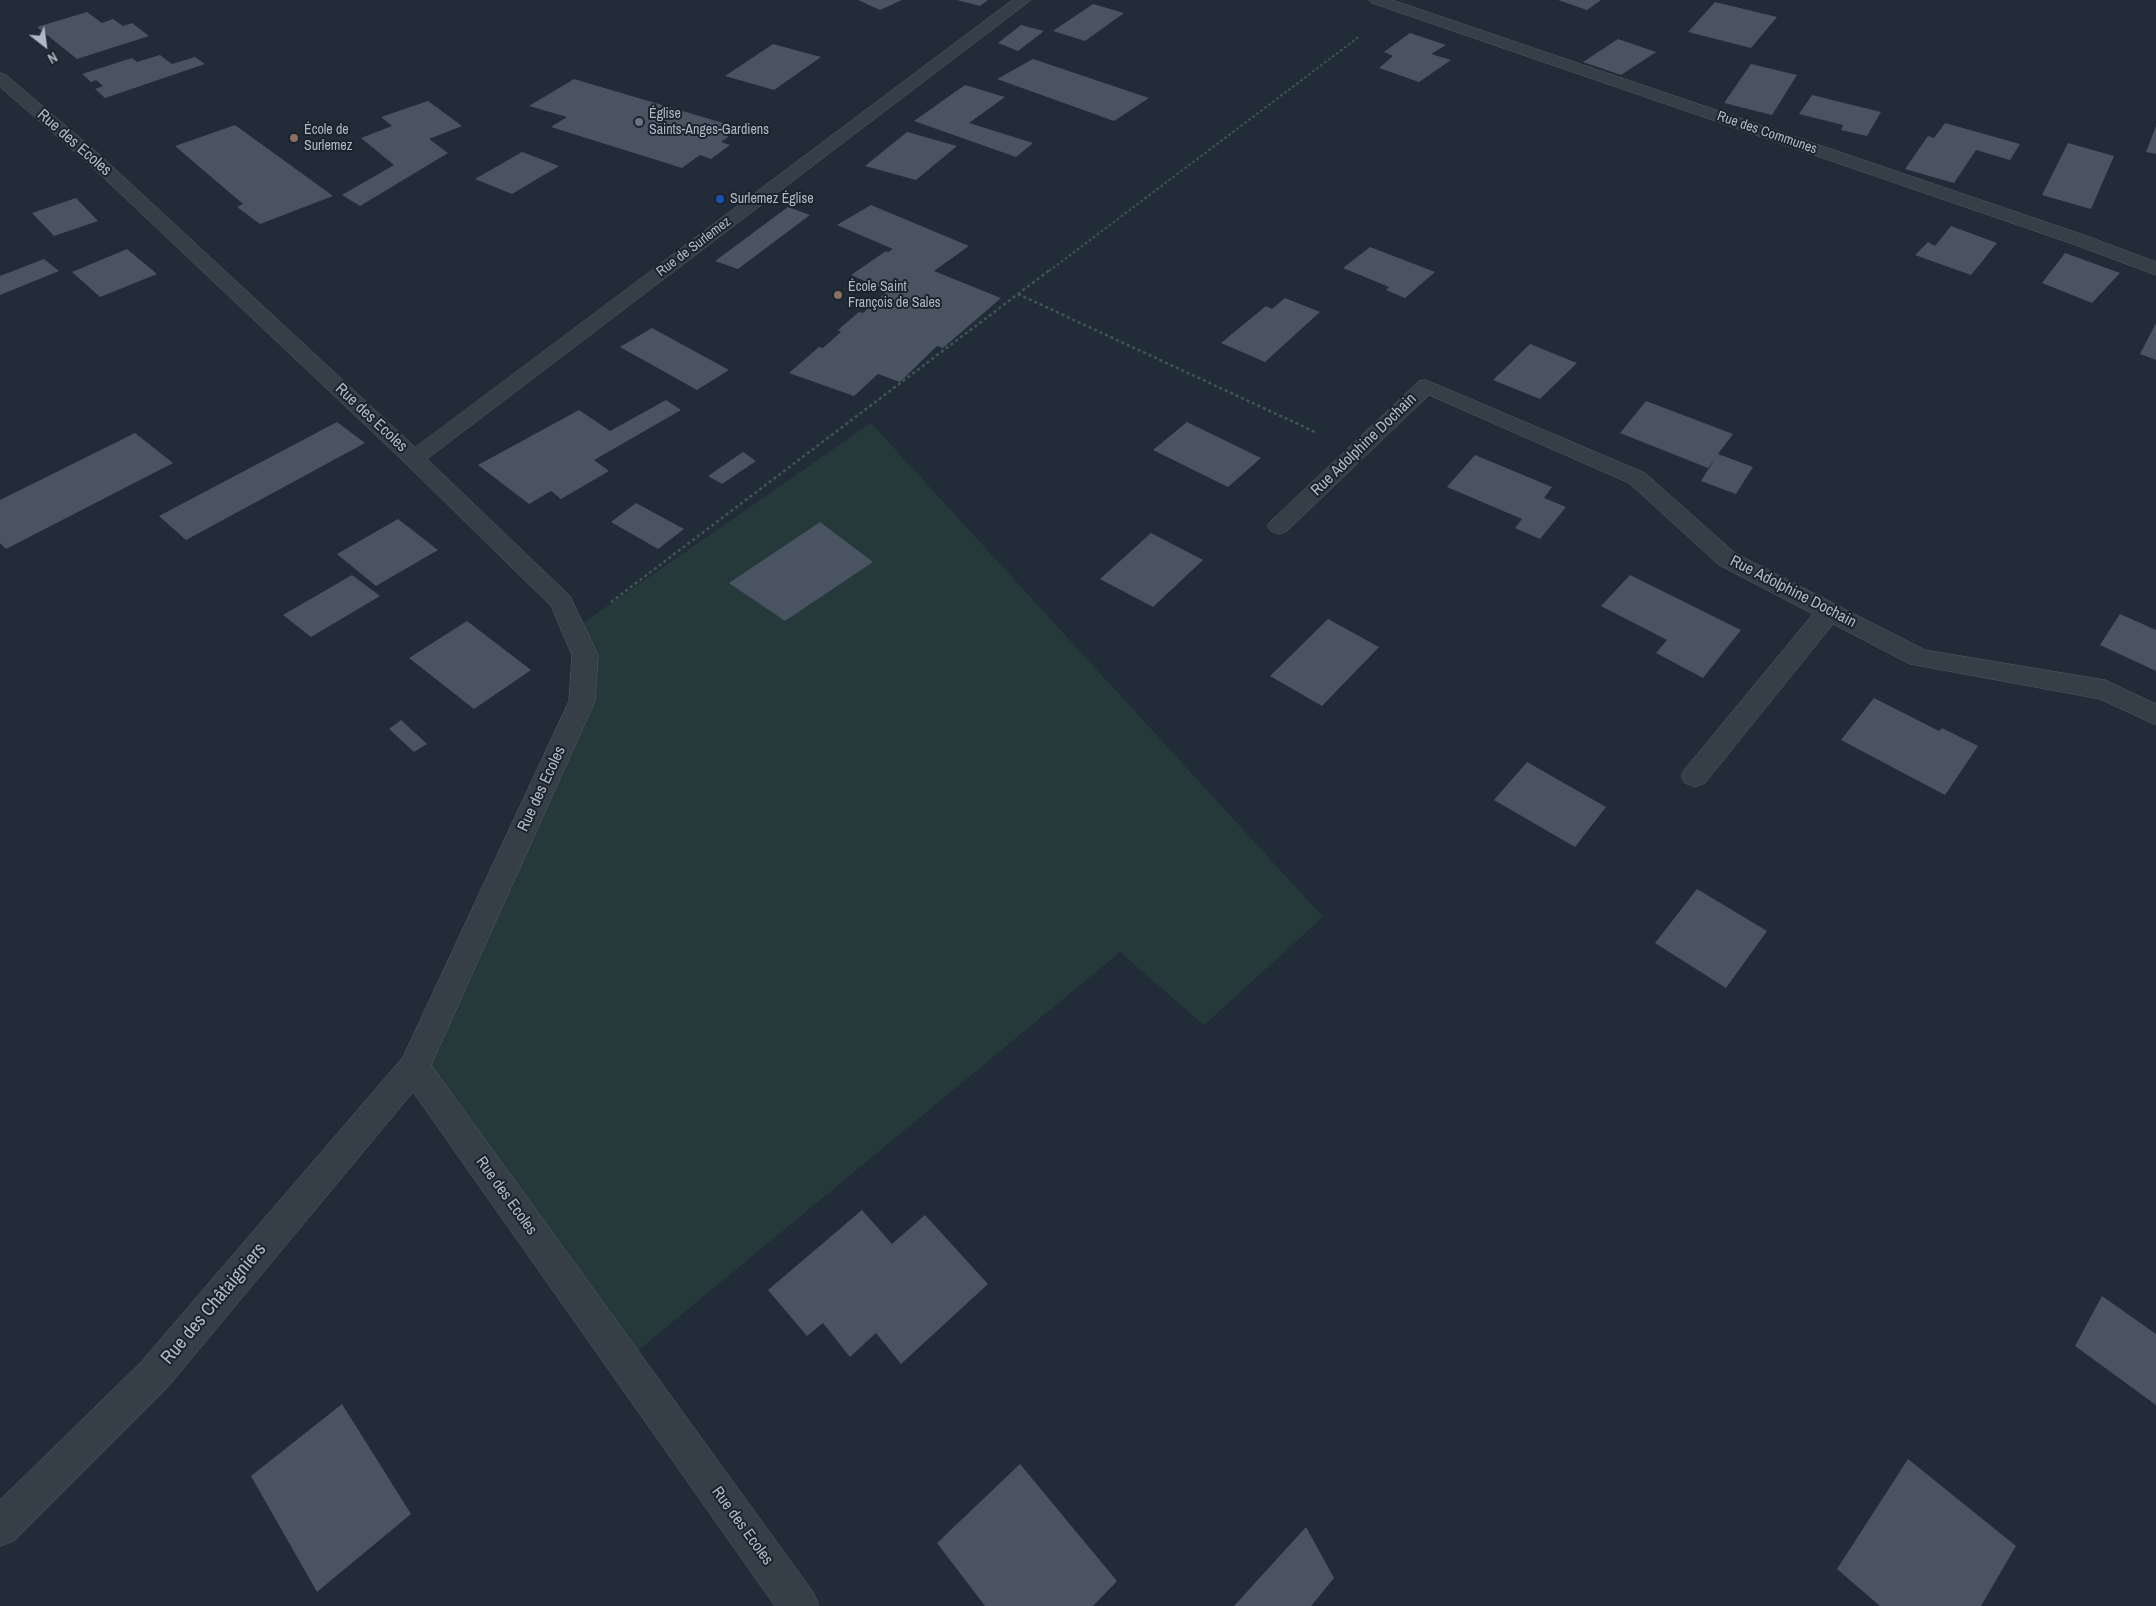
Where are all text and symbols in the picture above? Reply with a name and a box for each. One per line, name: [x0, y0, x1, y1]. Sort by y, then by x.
north arrow: [20, 20, 70, 70]
text: N: [44, 48, 61, 68]
street label: Rue des Ecoles: [33, 106, 115, 180]
place label: Église Saints-Anges-Gardiens: [649, 106, 769, 138]
street label: Rue des Communes: [1715, 108, 1819, 158]
marker: Église Saints-Anges-Gardiens: [633, 116, 645, 128]
place label: École de Surlemez: [304, 122, 352, 154]
marker: École de Surlemez: [288, 132, 300, 144]
place label: Surlemez Église: [730, 191, 814, 207]
marker: Surlemez Église: [714, 193, 726, 205]
street label: Rue de Surlemez: [654, 214, 734, 280]
place label: École Saint François de Sales: [848, 279, 941, 312]
marker: École Saint François de Sales: [832, 289, 844, 301]
street label: Rue des Ecoles: [331, 380, 411, 456]
street label: Rue Adolphine Dochain: [1307, 390, 1421, 500]
street label: Rue Adolphine Dochain: [1727, 552, 1859, 632]
street label: Rue des Ecoles: [514, 743, 570, 835]
street label: Rue des Ecoles: [471, 1153, 541, 1239]
street label: Rue des Châtaigniers: [157, 1239, 271, 1369]
street label: Rue des Ecoles: [707, 1483, 777, 1569]

